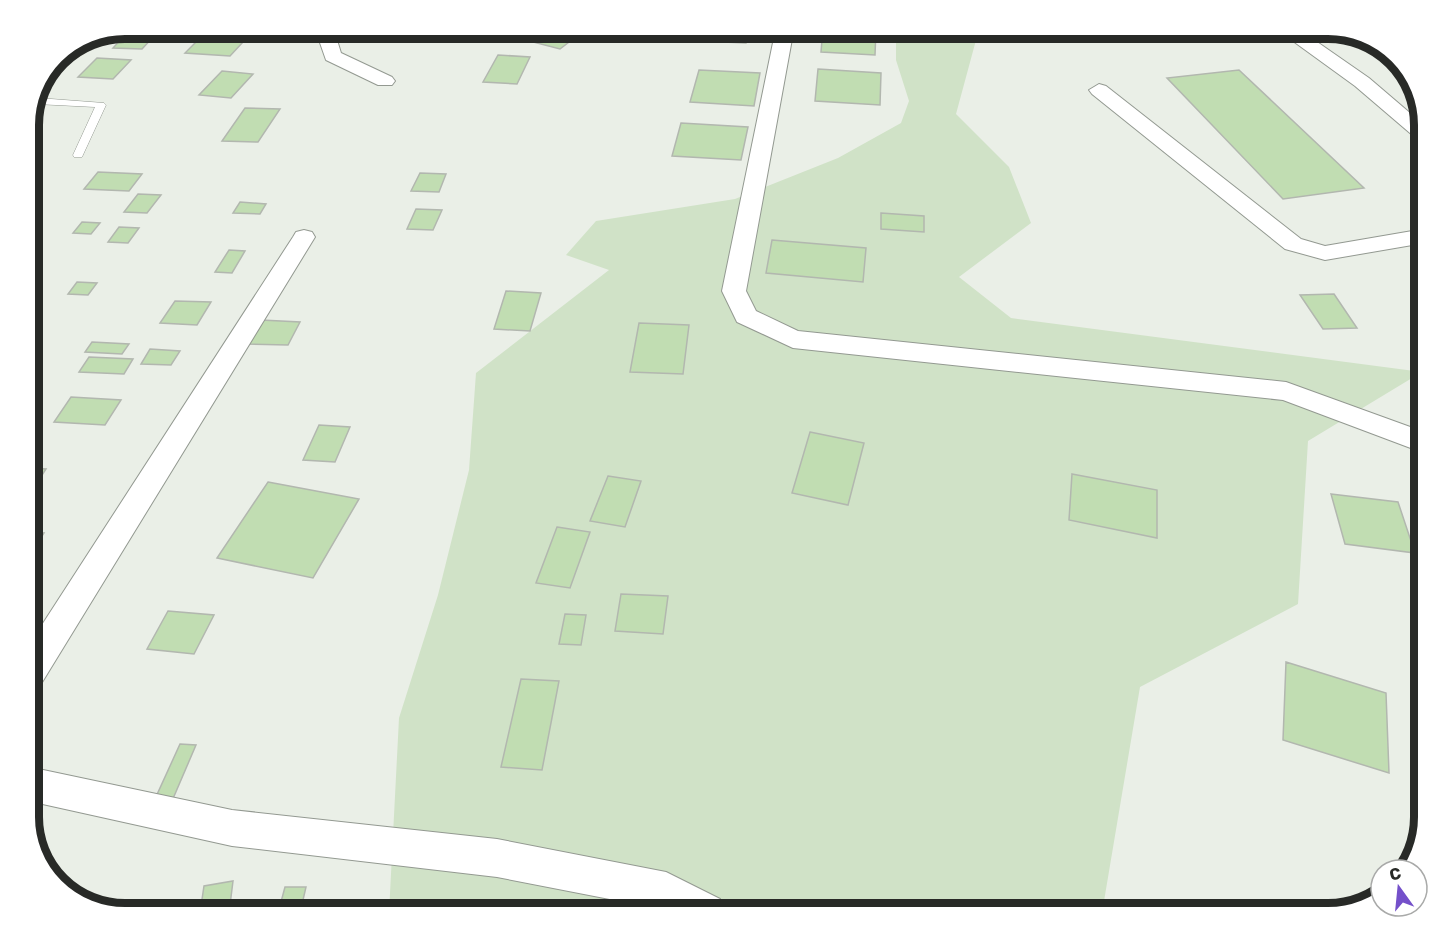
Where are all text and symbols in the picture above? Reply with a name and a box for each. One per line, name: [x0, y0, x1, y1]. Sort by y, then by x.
north arrow: [1369, 858, 1429, 918]
text: С: [1387, 863, 1403, 885]

